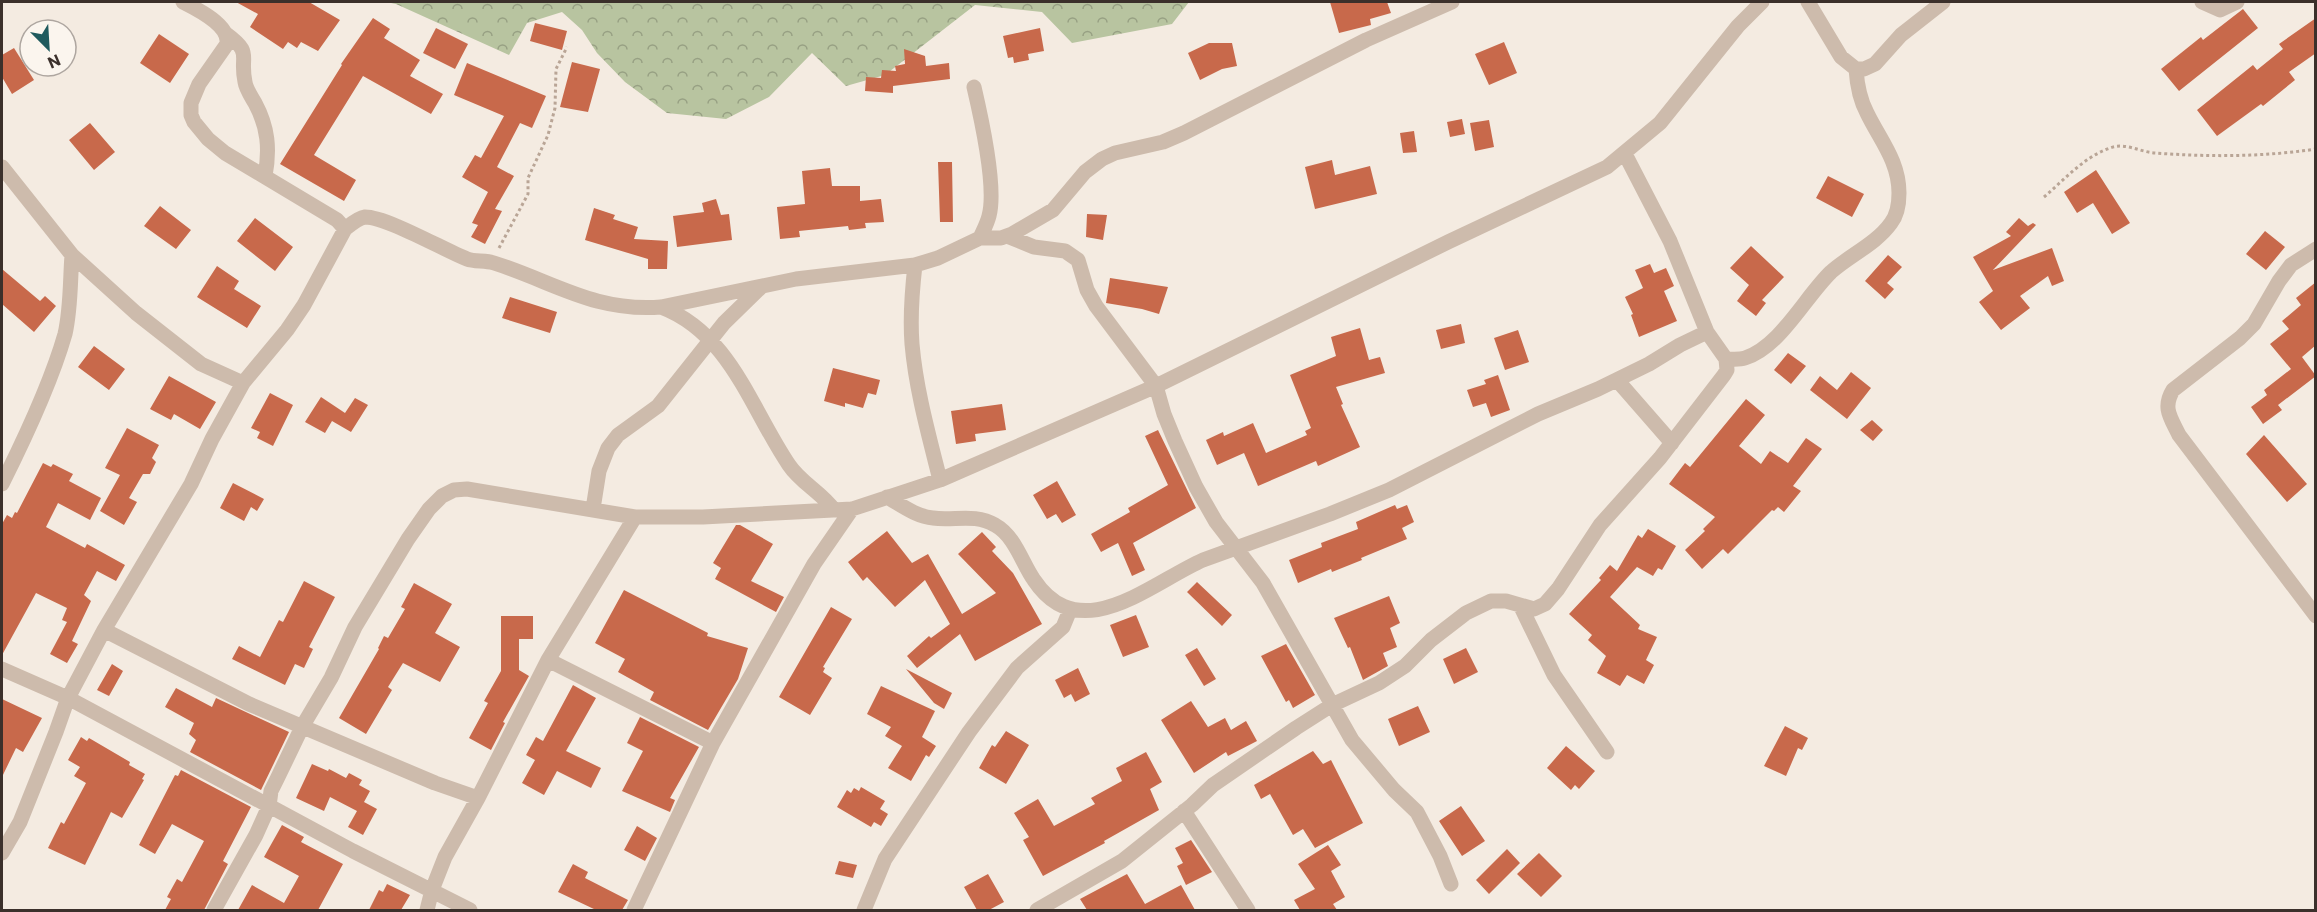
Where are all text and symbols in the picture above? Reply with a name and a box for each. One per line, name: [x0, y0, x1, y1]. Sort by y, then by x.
north arrow: [18, 18, 78, 78]
text: N: [45, 51, 64, 73]

